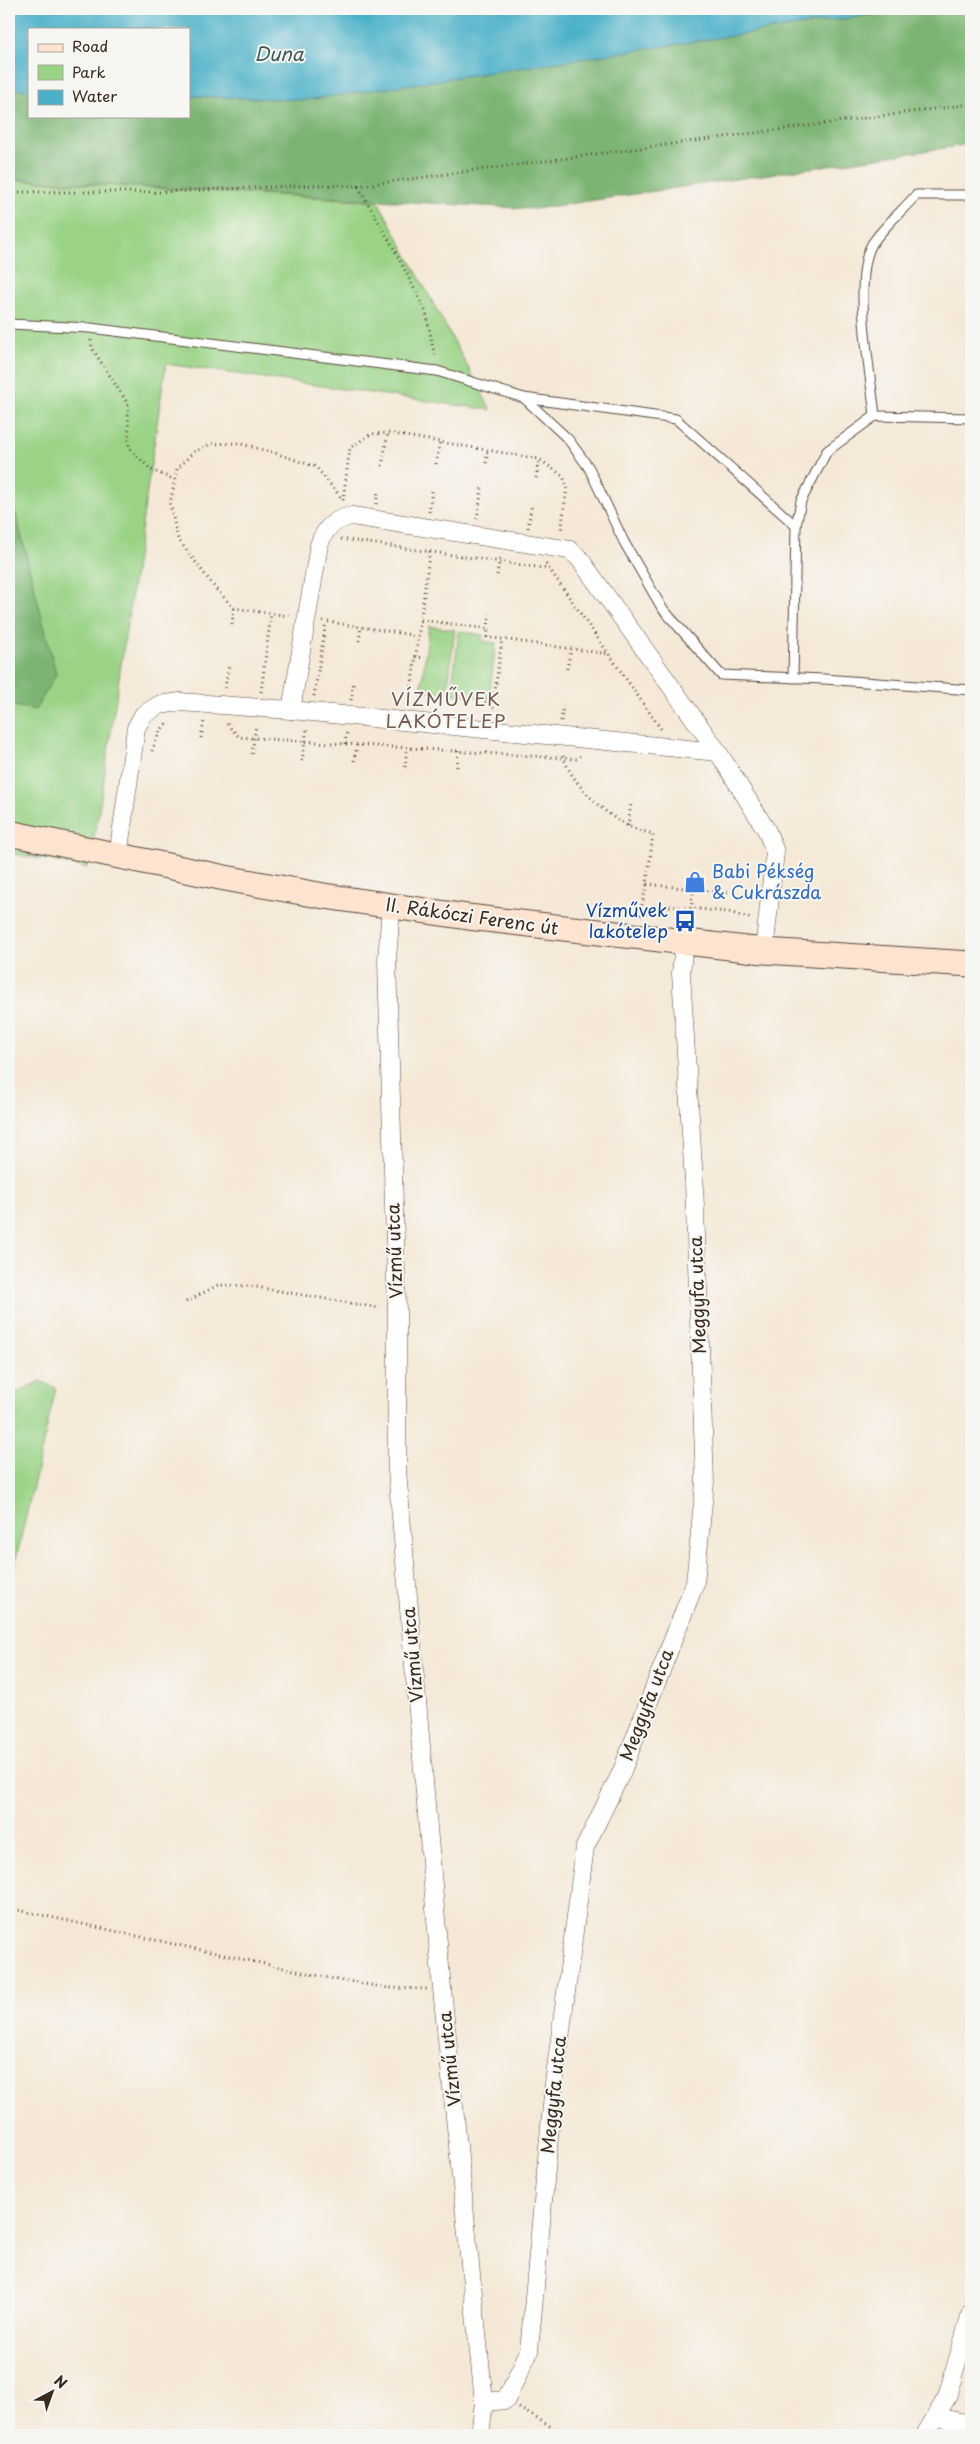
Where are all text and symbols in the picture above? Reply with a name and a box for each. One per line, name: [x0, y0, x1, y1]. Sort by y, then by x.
legend: [28, 28, 190, 118]
text: Road: [72, 34, 108, 57]
water label: Duna: [255, 39, 305, 67]
text: Park: [72, 60, 106, 83]
text: Water: [72, 84, 117, 107]
district label: VÍZMŰVEK LAKÓTELEP: [386, 684, 506, 734]
place label: Babi Pékség & Cukrászda: [712, 857, 821, 905]
shop icon: Babi Pékség & Cukrászda: [682, 869, 708, 895]
street label: II. Rákóczi Ferenc út: [384, 890, 560, 941]
place label: Vízművek lakótelep: [586, 896, 668, 944]
bus stop icon: Vízművek lakótelep: [672, 908, 698, 934]
street label: Vízmű utca: [378, 1202, 409, 1299]
street label: Meggyfa utca: [681, 1235, 712, 1355]
street label: Vízmű utca: [394, 1606, 429, 1704]
street label: Meggyfa utca: [612, 1644, 680, 1764]
street label: Vízmű utca: [430, 2009, 467, 2108]
street label: Meggyfa utca: [533, 2034, 572, 2155]
north arrow: [28, 2366, 78, 2416]
text: N: [50, 2370, 72, 2393]

